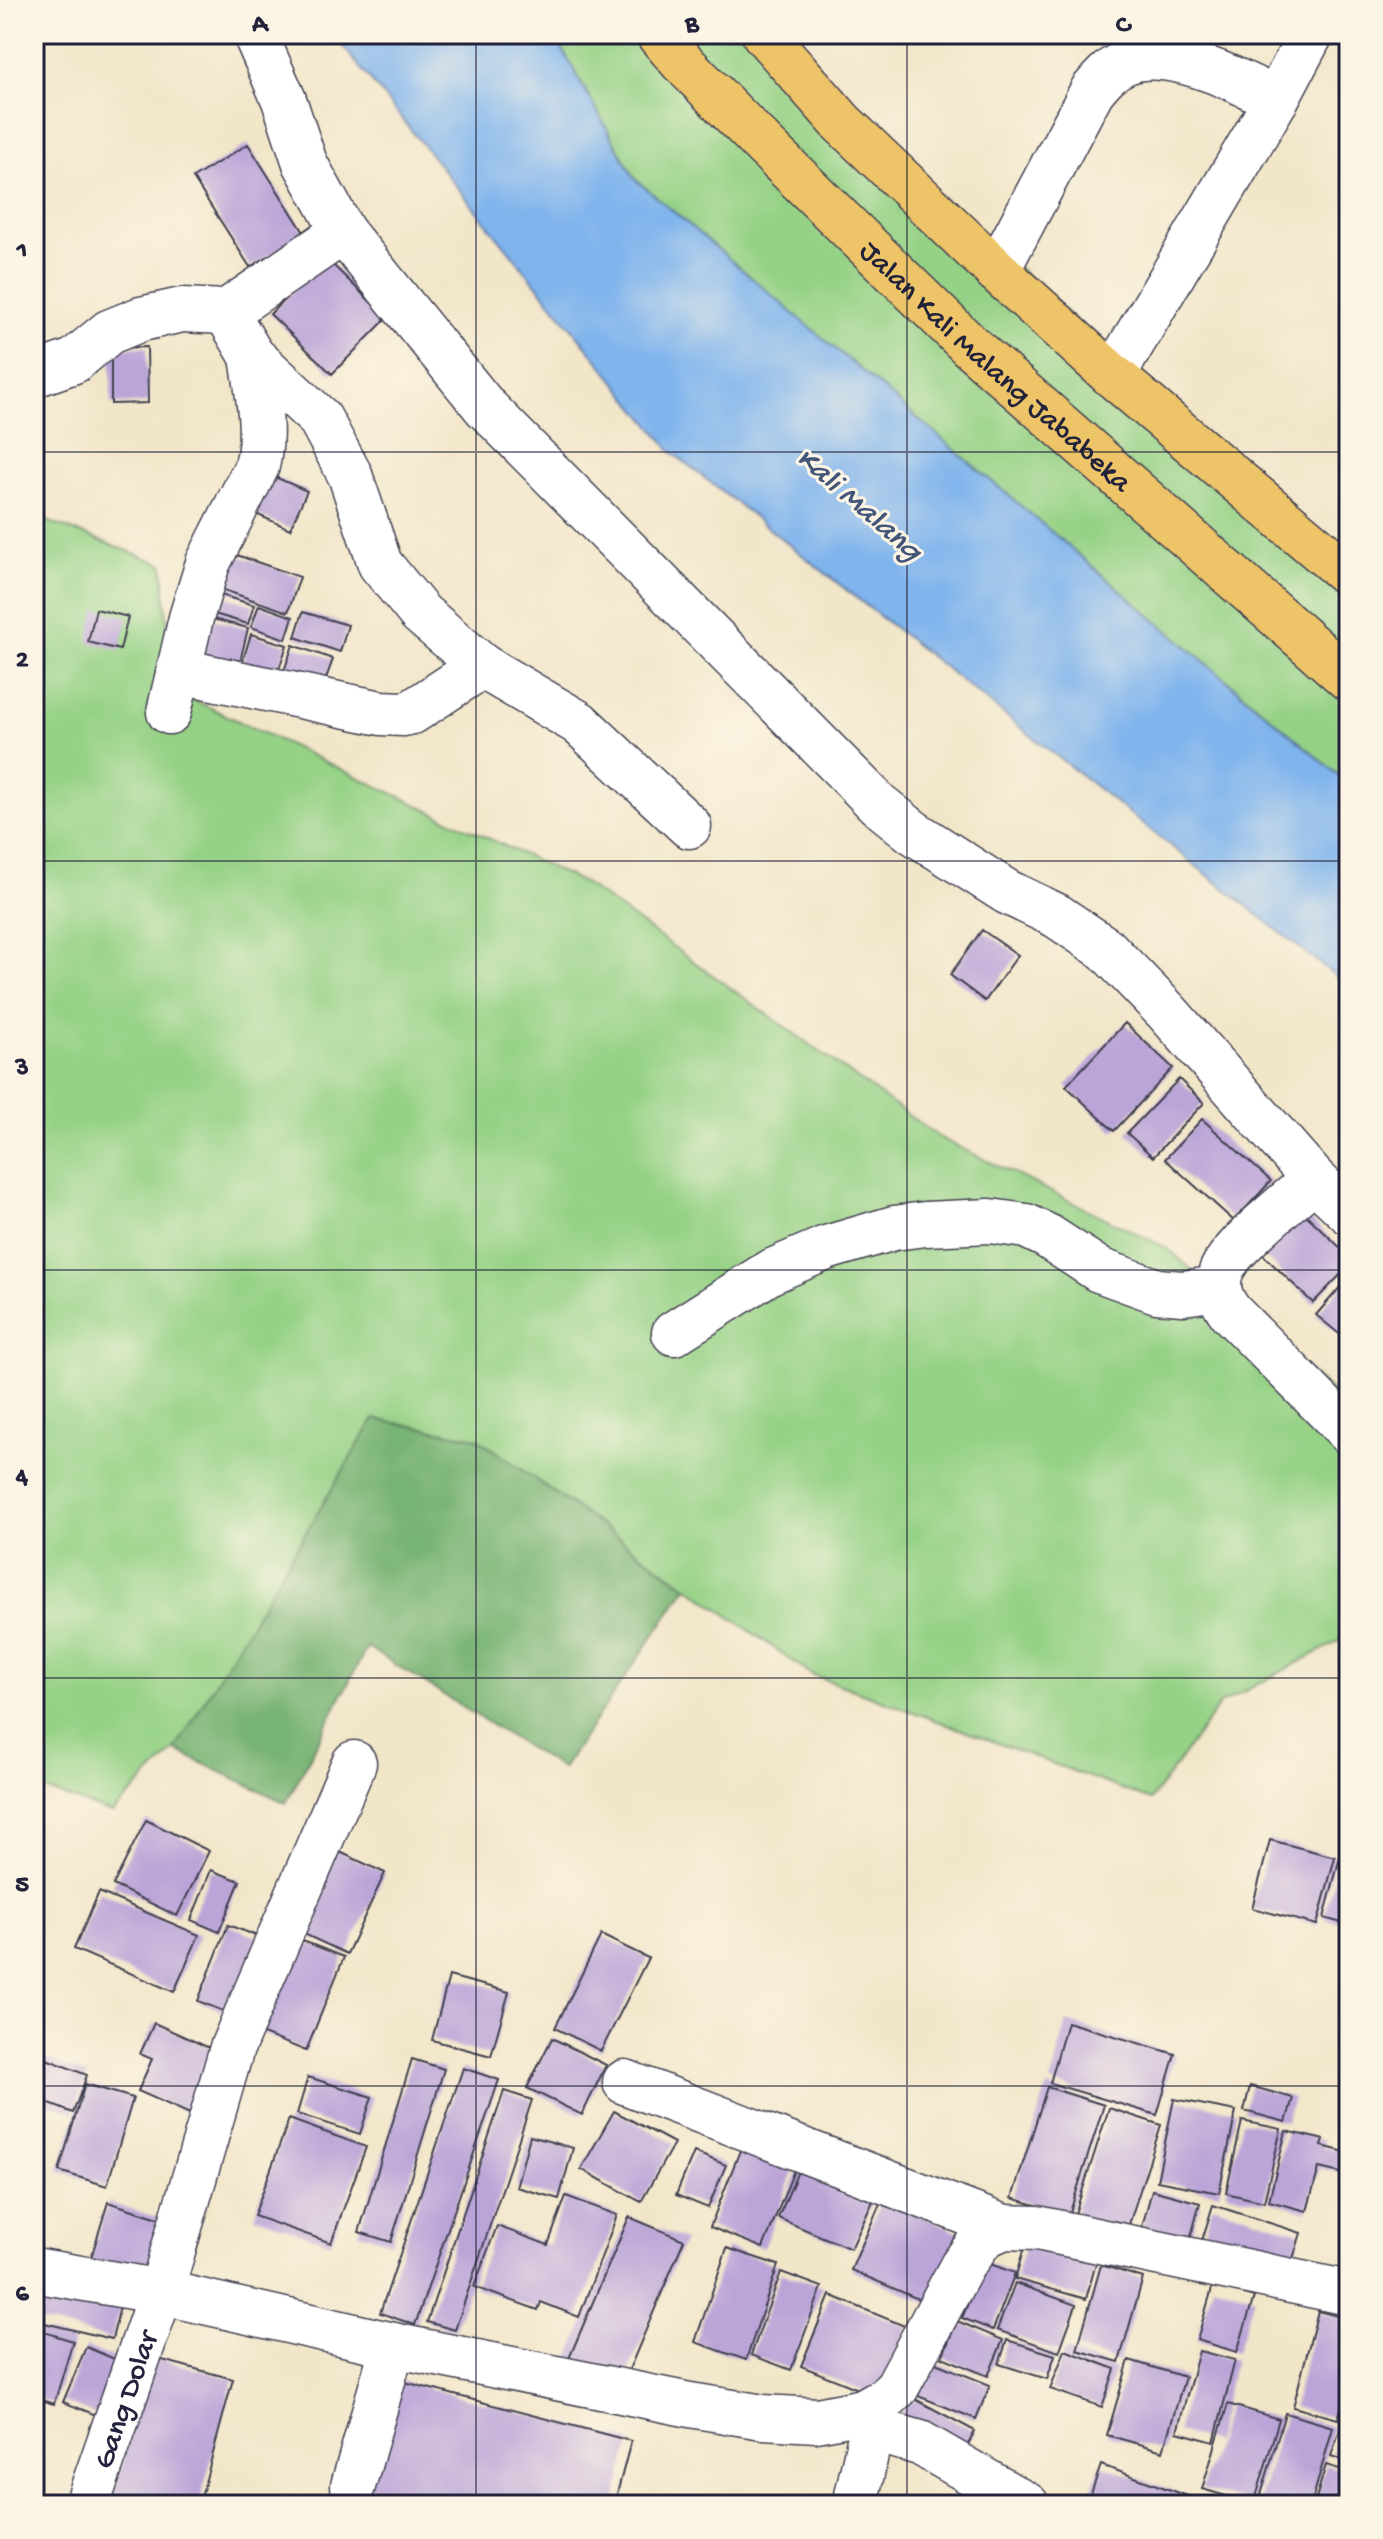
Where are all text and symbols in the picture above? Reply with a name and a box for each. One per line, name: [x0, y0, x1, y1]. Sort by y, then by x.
text: A: [251, 11, 269, 42]
text: B: [684, 11, 700, 42]
text: C: [1116, 11, 1133, 42]
street label: Jalan Kali Malang Jababeka: [851, 235, 1138, 502]
text: 1: [16, 237, 27, 268]
water label: Kali Malang: [787, 441, 930, 572]
text: 2: [16, 646, 29, 677]
text: 3: [14, 1054, 29, 1085]
text: 4: [15, 1463, 29, 1494]
text: 5: [15, 1871, 29, 1902]
text: 6: [15, 2280, 29, 2311]
street label: Gang Dolar: [88, 2325, 169, 2474]

